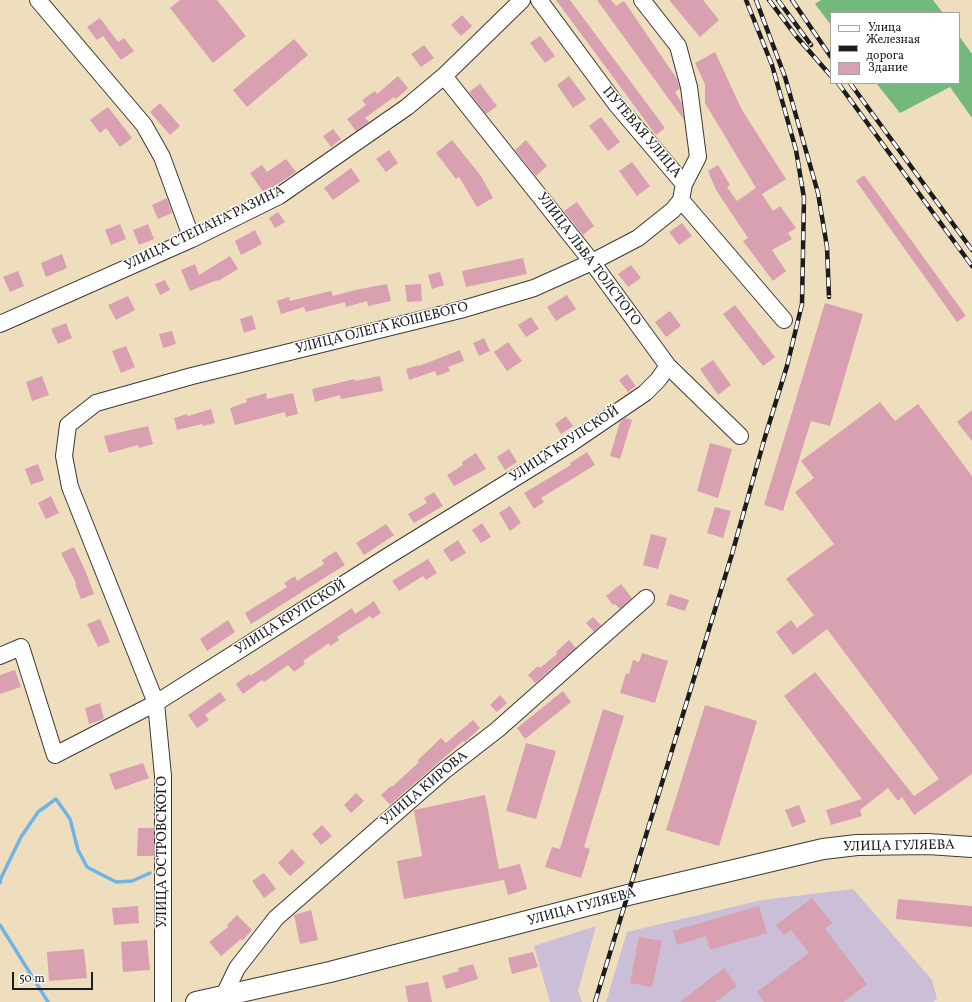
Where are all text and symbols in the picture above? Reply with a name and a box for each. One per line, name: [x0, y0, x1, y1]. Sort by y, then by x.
legend: [830, 12, 960, 84]
text: Улица: [868, 20, 901, 36]
text: Железная дорога: [866, 32, 920, 64]
text: Здание: [868, 60, 908, 76]
street label: ПУТЕВАЯ УЛИЦА: [598, 84, 684, 182]
street label: УЛИЦА СТЕПАНА РАЗИНА: [122, 183, 288, 275]
street label: УЛИЦА ЛЬВА ТОЛСТОГО: [532, 190, 644, 330]
street label: УЛИЦА ОЛЕГА КОШЕВОГО: [294, 299, 470, 359]
street label: УЛИЦА КРУПСКОЙ: [507, 403, 623, 487]
street label: УЛИЦА КРУПСКОЙ: [233, 577, 349, 659]
street label: УЛИЦА КИРОВА: [378, 748, 472, 830]
street label: УЛИЦА ОСТРОВСКОГО: [155, 776, 171, 928]
street label: УЛИЦА ГУЛЯЕВА: [843, 838, 955, 856]
street label: УЛИЦА ГУЛЯЕВА: [526, 885, 638, 931]
scale bar: [14, 964, 95, 990]
text: 50 m: [19, 971, 45, 987]

